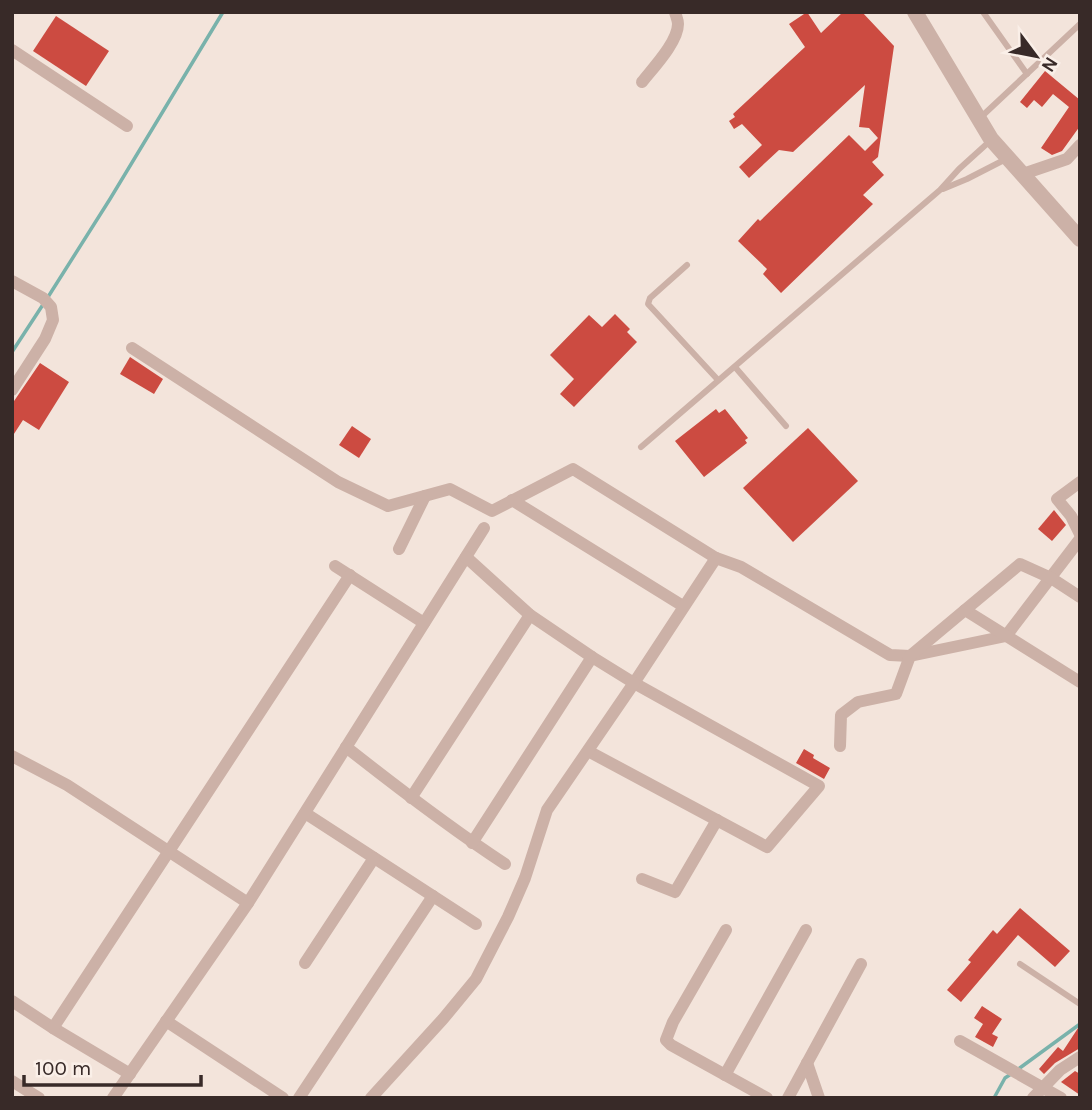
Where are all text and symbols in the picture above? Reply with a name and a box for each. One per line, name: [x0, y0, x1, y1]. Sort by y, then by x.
north arrow: [1001, 21, 1071, 91]
text: N: [1037, 53, 1063, 76]
scale bar: [24, 1044, 201, 1088]
text: 100 m: [35, 1056, 92, 1080]

